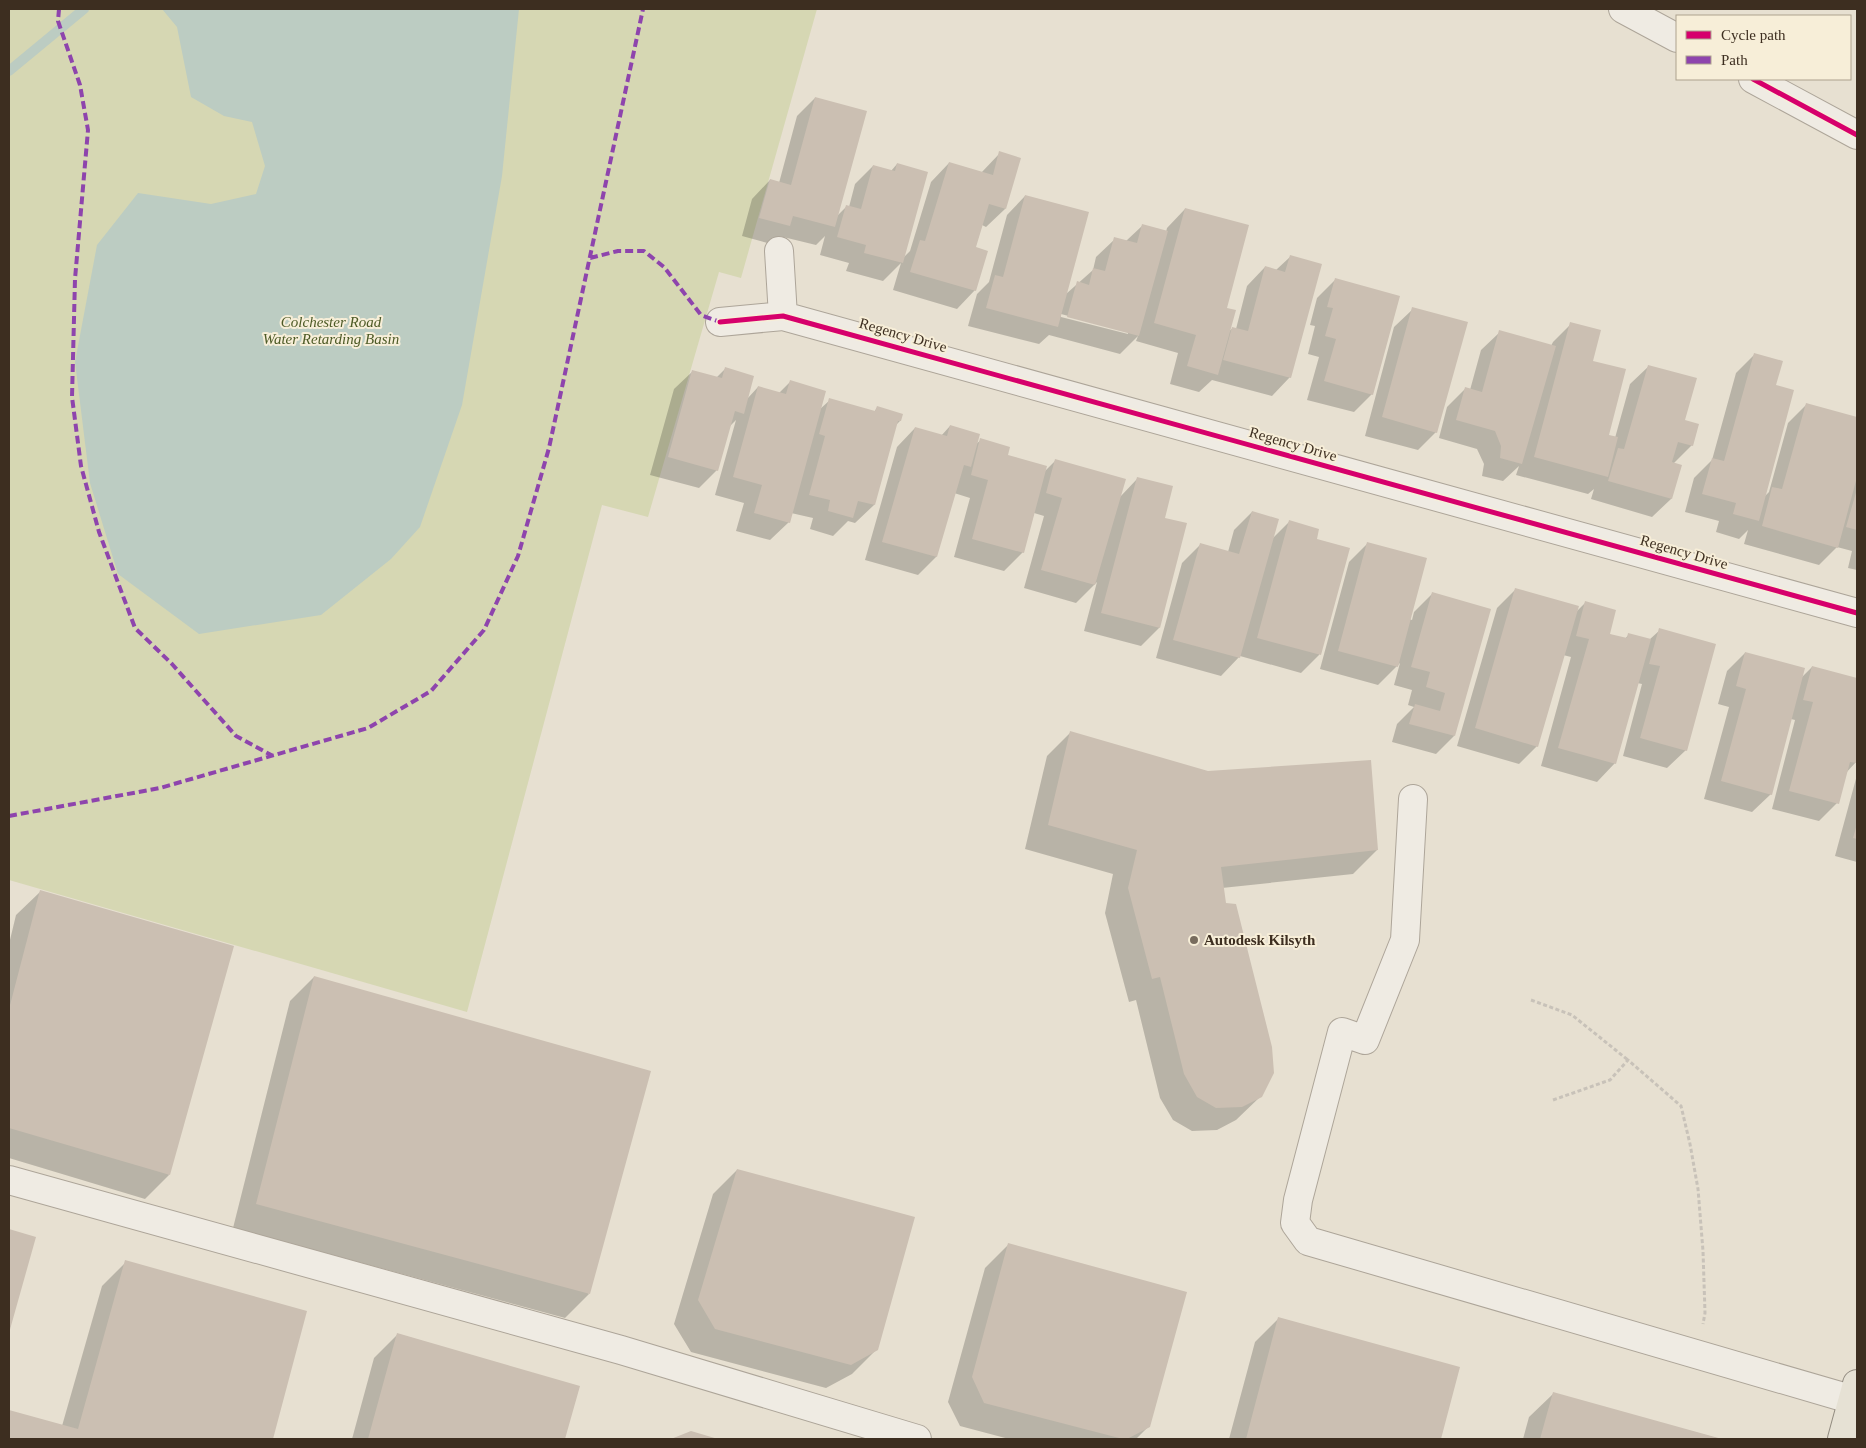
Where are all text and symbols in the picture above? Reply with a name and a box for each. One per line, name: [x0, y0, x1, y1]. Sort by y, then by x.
legend: [1676, 15, 1851, 80]
text: Cycle path: [1721, 27, 1786, 43]
text: Path: [1721, 52, 1748, 68]
park label: Colchester Road Water Retarding Basin: [263, 314, 399, 347]
street label: Regency Drive: [857, 315, 949, 355]
street label: Regency Drive: [1247, 424, 1339, 464]
street label: Regency Drive: [1638, 532, 1730, 572]
place label: Autodesk Kilsyth: [1204, 932, 1316, 948]
marker: Autodesk Kilsyth: [1188, 934, 1200, 946]

